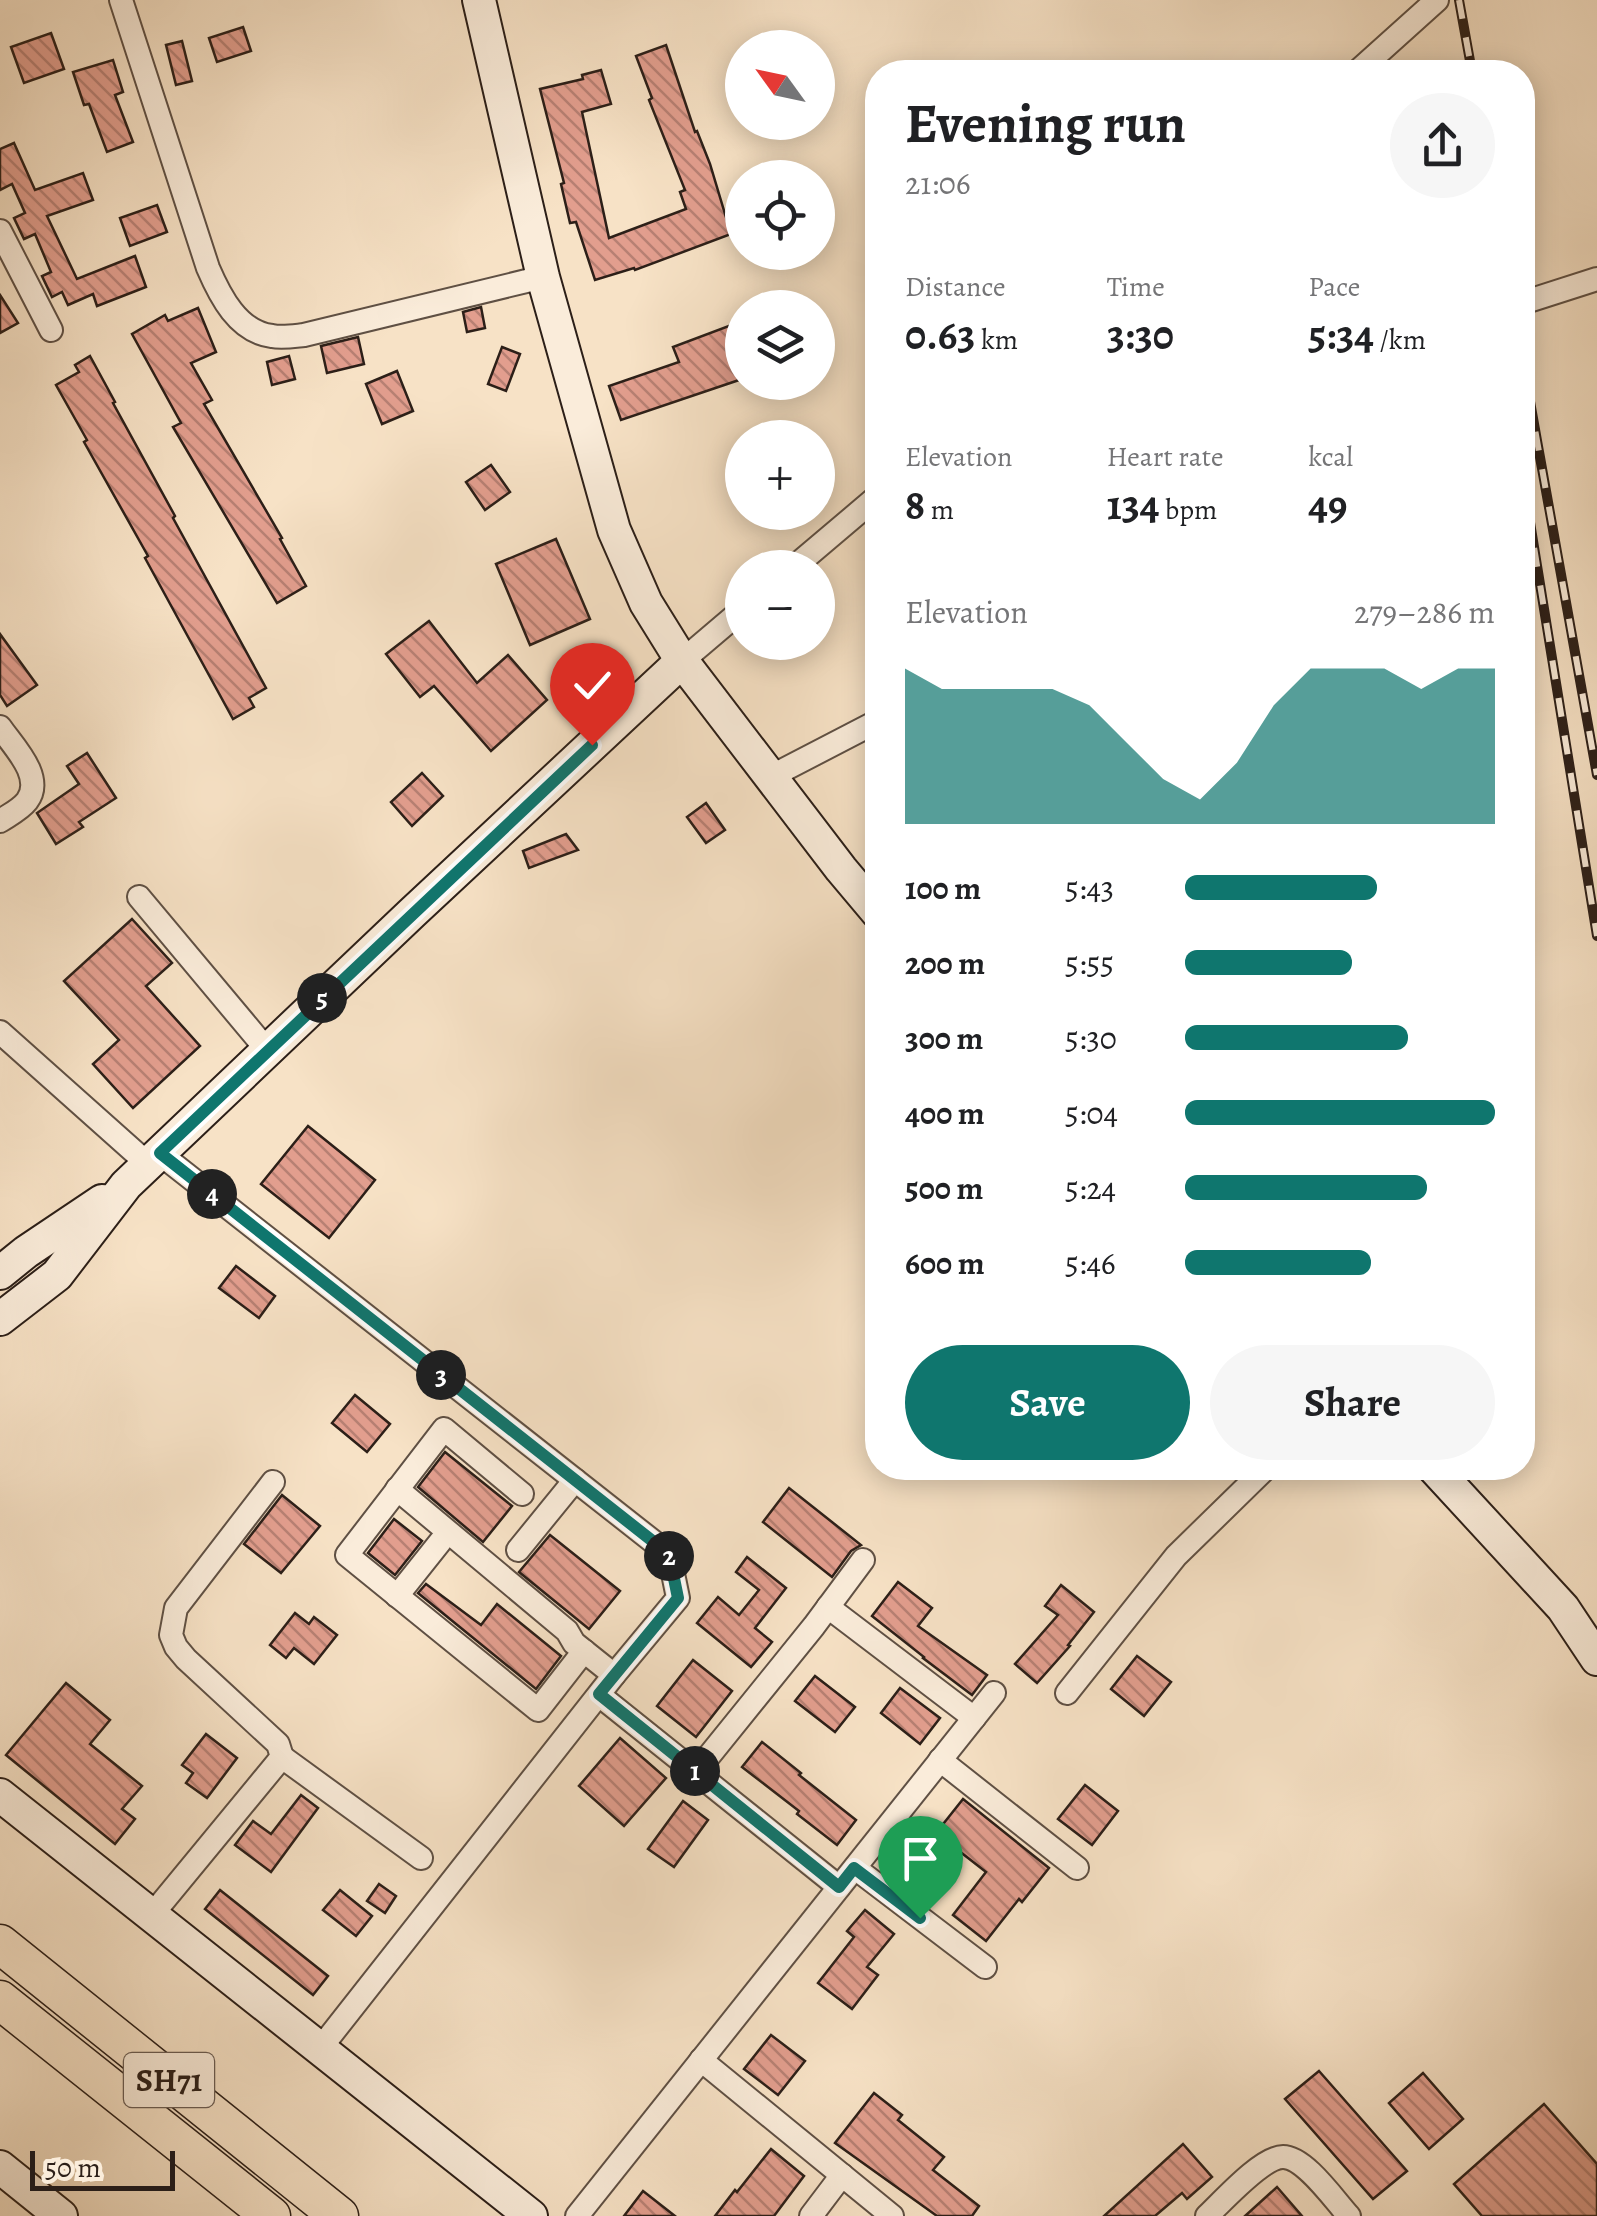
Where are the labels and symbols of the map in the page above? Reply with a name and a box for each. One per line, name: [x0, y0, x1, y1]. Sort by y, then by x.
north arrow: [725, 30, 835, 140]
pin: [550, 643, 635, 746]
pin: 5: [297, 973, 347, 1023]
pin: 4: [187, 1169, 237, 1219]
pin: 3: [416, 1350, 466, 1400]
pin: 2: [644, 1531, 694, 1581]
pin: 1: [670, 1746, 720, 1796]
pin: [878, 1816, 963, 1919]
road number: SH71: [124, 2053, 214, 2107]
scale bar: [30, 2146, 175, 2190]

